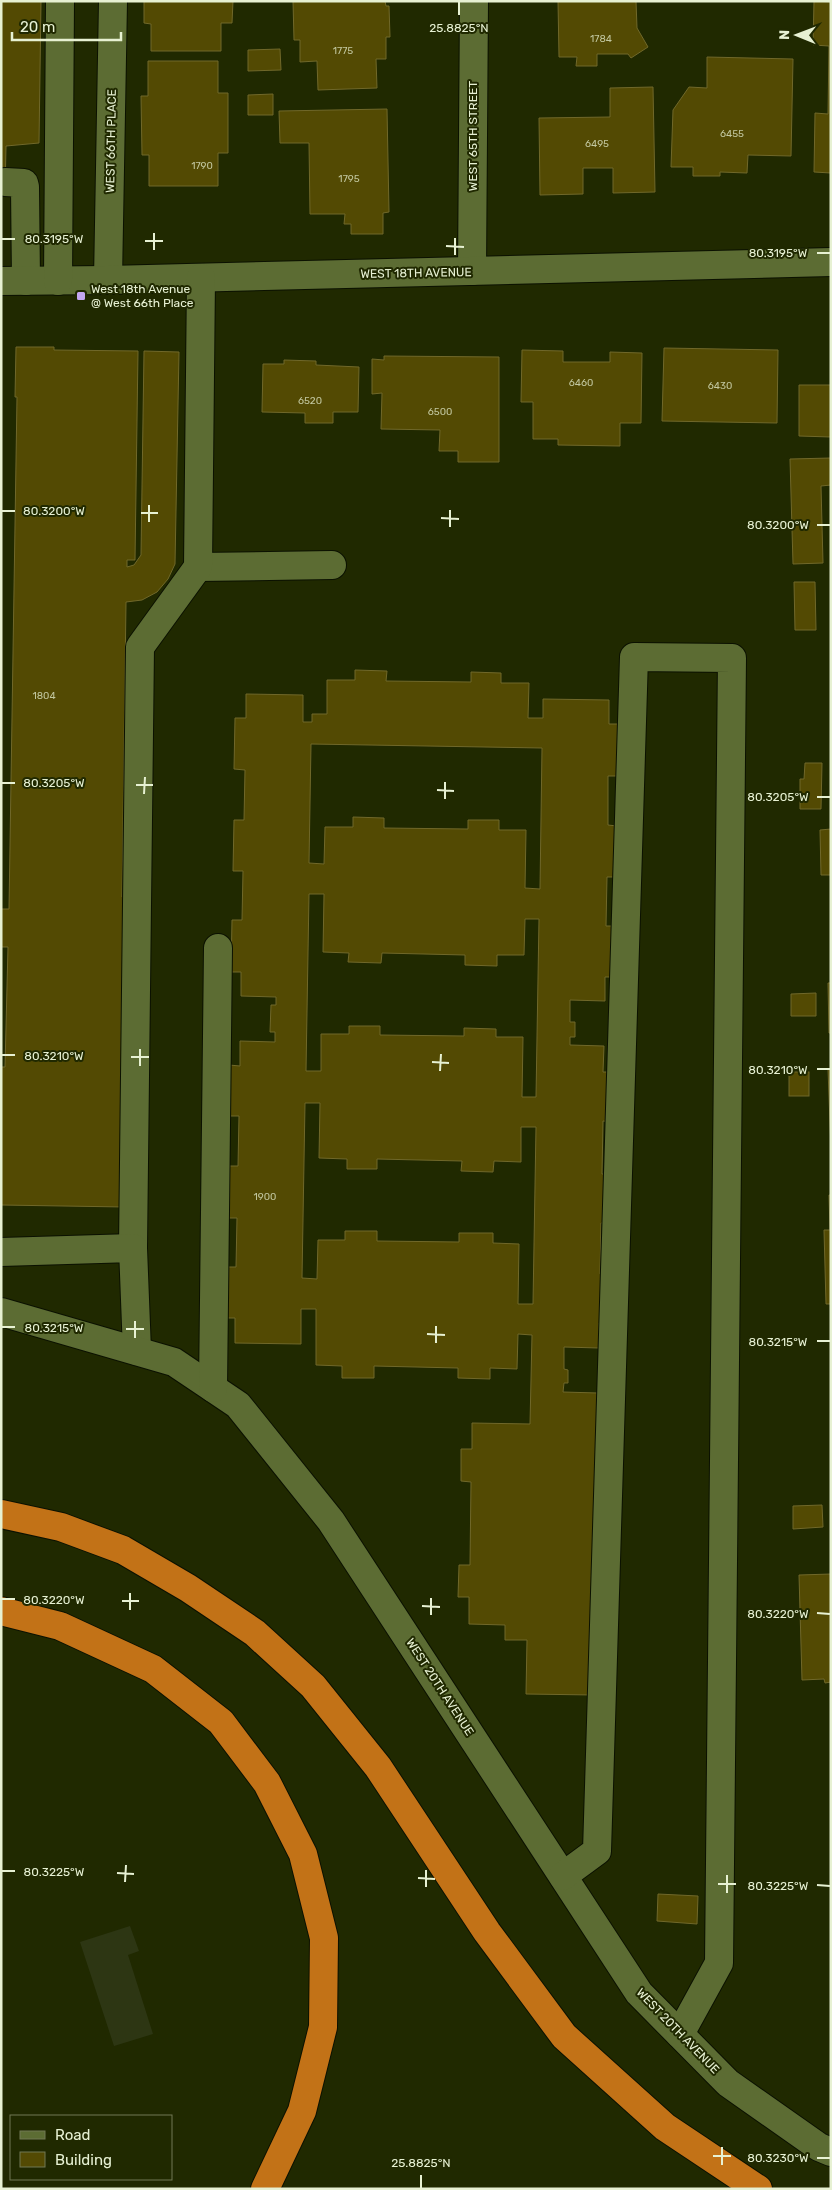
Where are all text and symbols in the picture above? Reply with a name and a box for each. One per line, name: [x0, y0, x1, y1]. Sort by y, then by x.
scale bar: [12, 10, 121, 42]
north arrow: [772, 10, 822, 60]
text: 20 m: [20, 18, 55, 36]
text: 25.8825°N: [429, 21, 489, 35]
text: N: [776, 30, 793, 40]
house number: 1784: [590, 33, 612, 45]
house number: 1775: [333, 45, 353, 57]
street label: WEST 65TH STREET: [466, 81, 480, 191]
street label: WEST 66TH PLACE: [103, 89, 119, 193]
house number: 6455: [720, 128, 744, 140]
house number: 6495: [585, 138, 609, 150]
house number: 1790: [191, 160, 213, 172]
house number: 1795: [338, 173, 360, 185]
text: 80.3195°W: [25, 232, 84, 246]
text: 80.3195°W: [749, 246, 808, 260]
street label: WEST 18TH AVENUE: [360, 265, 472, 281]
place label: West 18th Avenue @ West 66th Place: [91, 282, 194, 310]
marker: West 18th Avenue @ West 66th Place: [75, 290, 87, 302]
house number: 6460: [569, 377, 593, 389]
house number: 6430: [708, 380, 732, 392]
house number: 6520: [298, 395, 322, 407]
house number: 6500: [428, 406, 452, 418]
text: 80.3200°W: [23, 504, 85, 518]
text: 80.3200°W: [747, 518, 809, 532]
house number: 1804: [32, 690, 56, 702]
text: 80.3205°W: [23, 776, 85, 790]
text: 80.3205°W: [747, 790, 809, 804]
text: 80.3210°W: [24, 1049, 84, 1063]
text: 80.3210°W: [748, 1063, 808, 1077]
house number: 1900: [254, 1191, 276, 1203]
text: 80.3215°W: [25, 1321, 84, 1335]
text: 80.3215°W: [749, 1335, 808, 1349]
text: 80.3220°W: [23, 1593, 85, 1607]
text: 80.3220°W: [747, 1607, 809, 1621]
street label: WEST 20TH AVENUE: [403, 1636, 477, 1738]
text: 80.3225°W: [24, 1865, 85, 1879]
text: 80.3225°W: [748, 1879, 809, 1893]
street label: WEST 20TH AVENUE: [634, 1985, 722, 2077]
legend: [10, 2115, 172, 2180]
text: Road: [55, 2126, 91, 2144]
text: Building: [55, 2151, 112, 2169]
text: 80.3230°W: [747, 2151, 809, 2165]
text: 25.8825°N: [391, 2156, 451, 2170]

